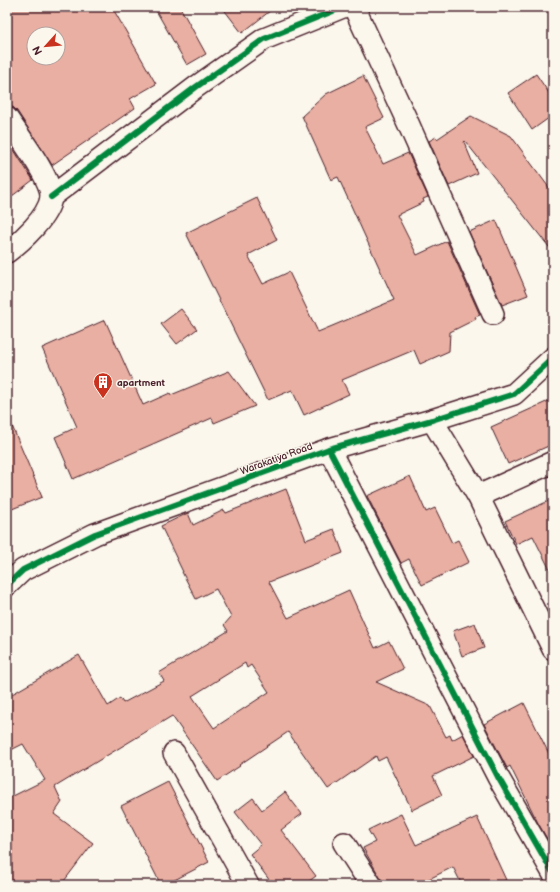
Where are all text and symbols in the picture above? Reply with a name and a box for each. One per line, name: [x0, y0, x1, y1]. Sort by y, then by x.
north arrow: [26, 26, 66, 66]
text: N: [30, 44, 45, 57]
building icon: apartment: [92, 371, 114, 399]
place label: apartment: [117, 377, 166, 389]
street label: Warakatiya Road: [239, 440, 314, 478]

